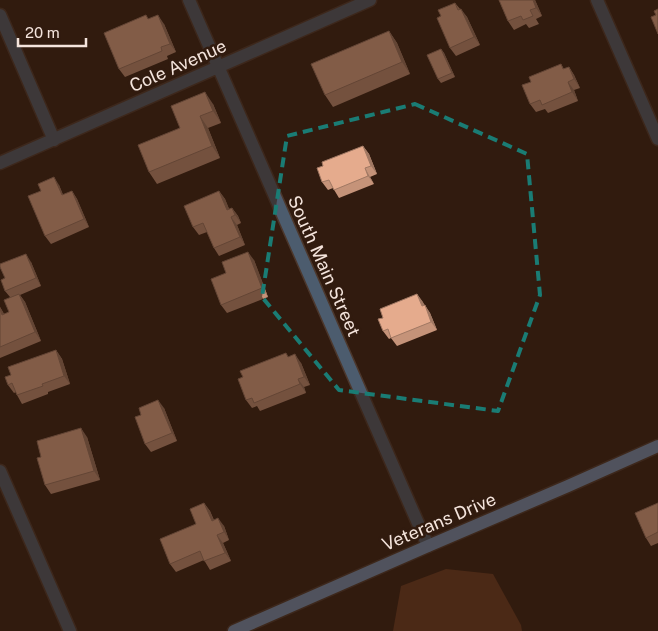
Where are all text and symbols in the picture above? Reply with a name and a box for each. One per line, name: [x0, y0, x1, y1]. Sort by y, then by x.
scale bar: [18, 15, 85, 47]
text: 20 m: [25, 24, 60, 41]
street label: Cole Avenue: [126, 35, 229, 96]
street label: South Main Street: [284, 192, 365, 340]
street label: Veterans Drive: [379, 488, 499, 555]

